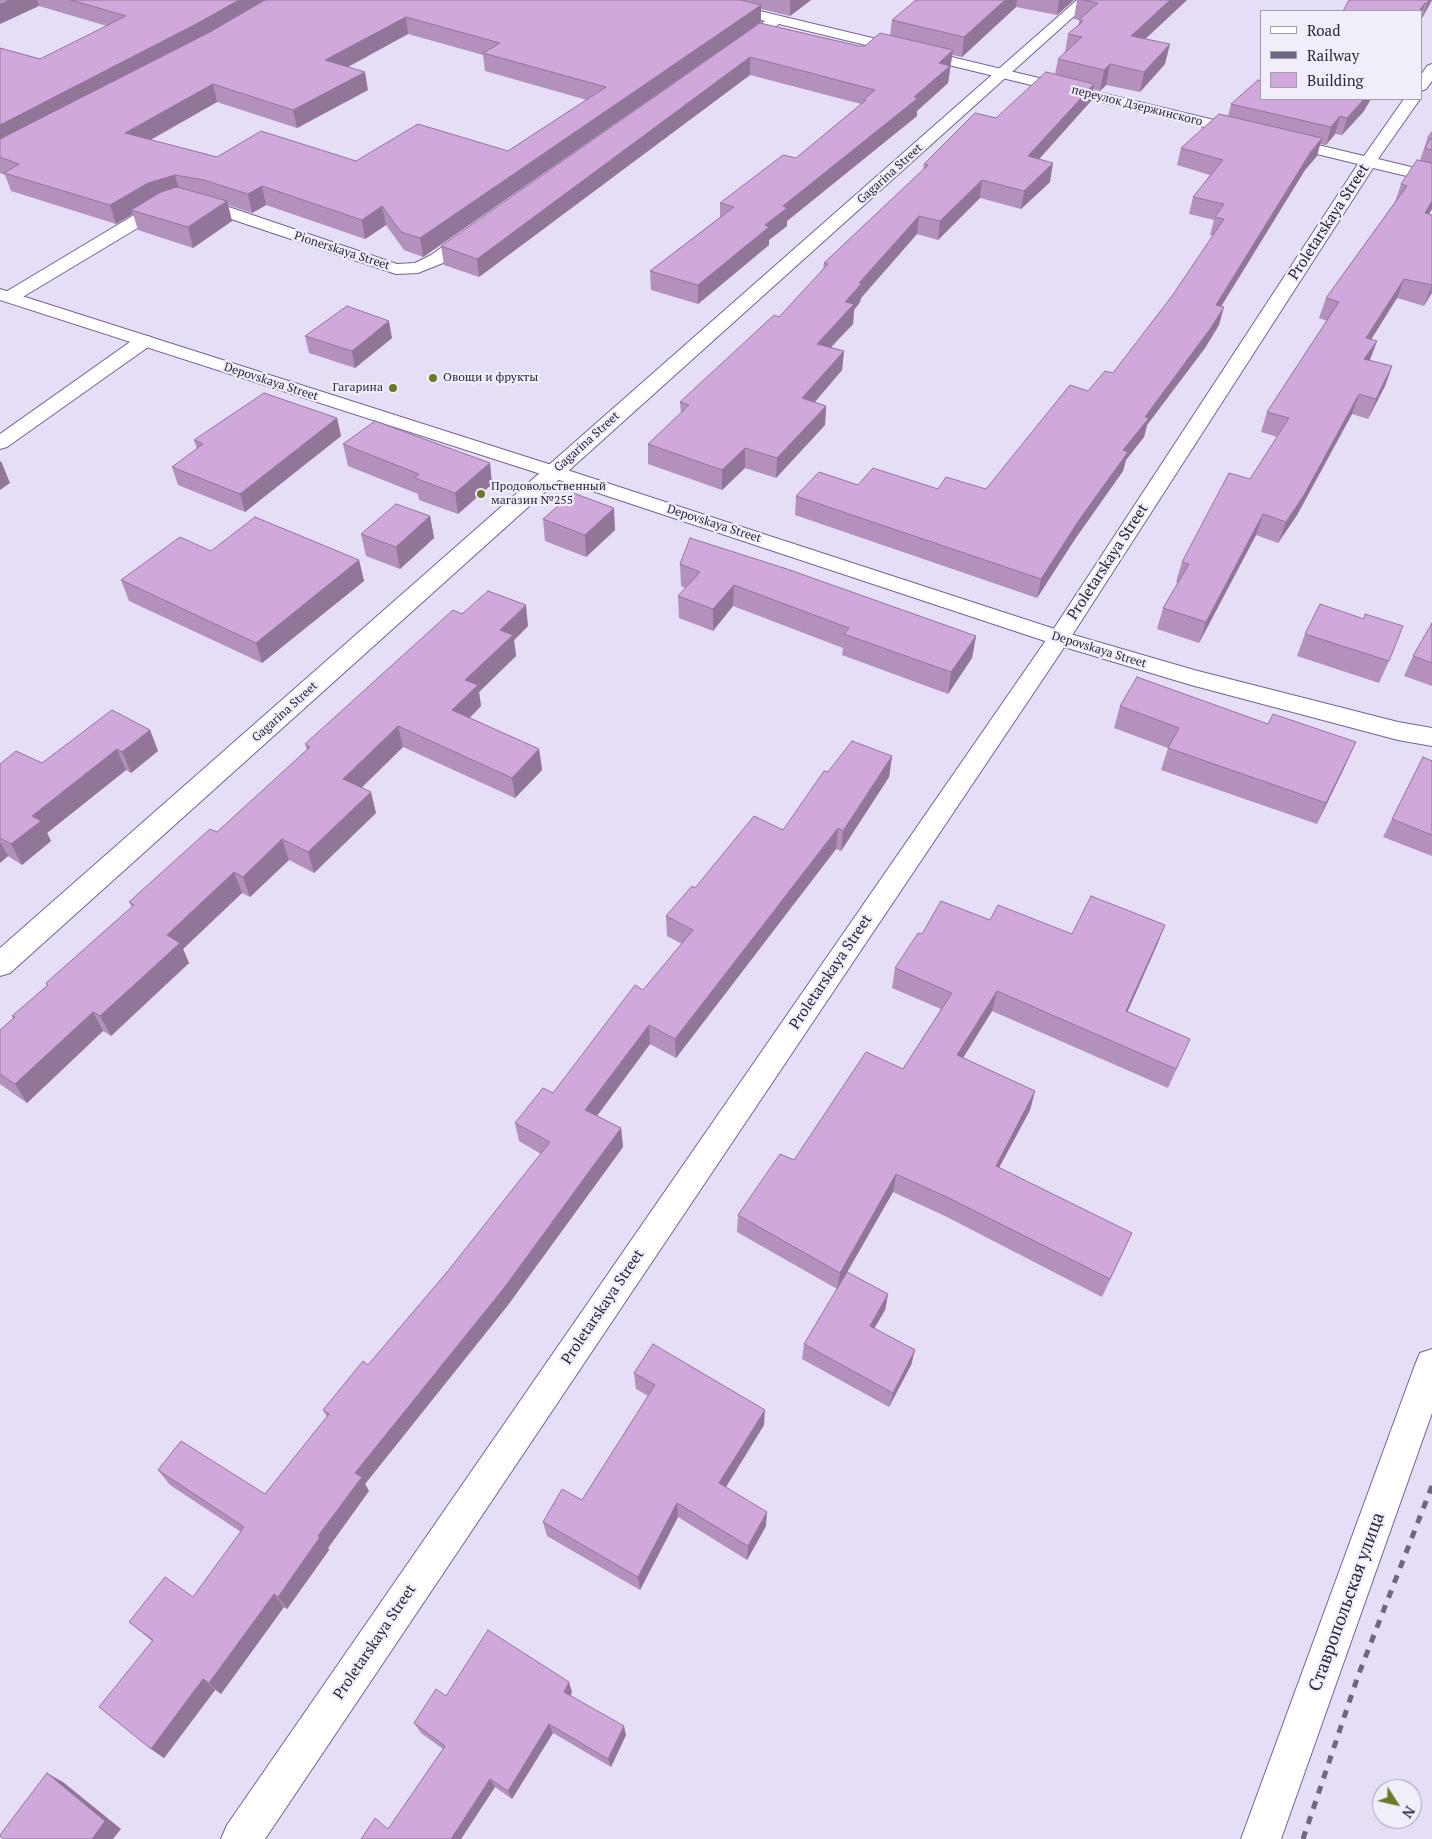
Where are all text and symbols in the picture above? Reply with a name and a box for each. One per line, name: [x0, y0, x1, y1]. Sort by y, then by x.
legend: [1260, 10, 1422, 100]
text: Road: [1307, 20, 1340, 40]
text: Railway: [1307, 45, 1359, 65]
text: Building: [1307, 70, 1364, 90]
street label: переулок Дзержинского: [1070, 83, 1204, 129]
street label: Gagarina Street: [854, 141, 926, 207]
street label: Proletarskaya Street: [1285, 161, 1373, 283]
street label: Pionerskaya Street: [292, 229, 392, 273]
street label: Depovskaya Street: [222, 360, 320, 404]
place label: Овощи и фрукты: [443, 371, 538, 385]
marker: Овощи и фрукты: [427, 372, 439, 384]
place label: Гагарина: [332, 381, 383, 395]
marker: Гагарина: [387, 382, 399, 394]
street label: Gagarina Street: [551, 409, 623, 475]
place label: Продовольственный магазин №255: [491, 480, 606, 508]
marker: Продовольственный магазин №255: [475, 488, 487, 500]
street label: Proletarskaya Street: [1064, 501, 1152, 623]
street label: Depovskaya Street: [665, 502, 763, 546]
street label: Depovskaya Street: [1050, 629, 1148, 671]
street label: Gagarina Street: [249, 679, 321, 745]
street label: Proletarskaya Street: [786, 911, 876, 1033]
street label: Proletarskaya Street: [558, 1246, 648, 1368]
street label: Ставропольская улица: [1305, 1510, 1389, 1694]
street label: Proletarskaya Street: [330, 1581, 420, 1703]
north arrow: [1372, 1779, 1422, 1829]
text: N: [1398, 1803, 1420, 1822]

